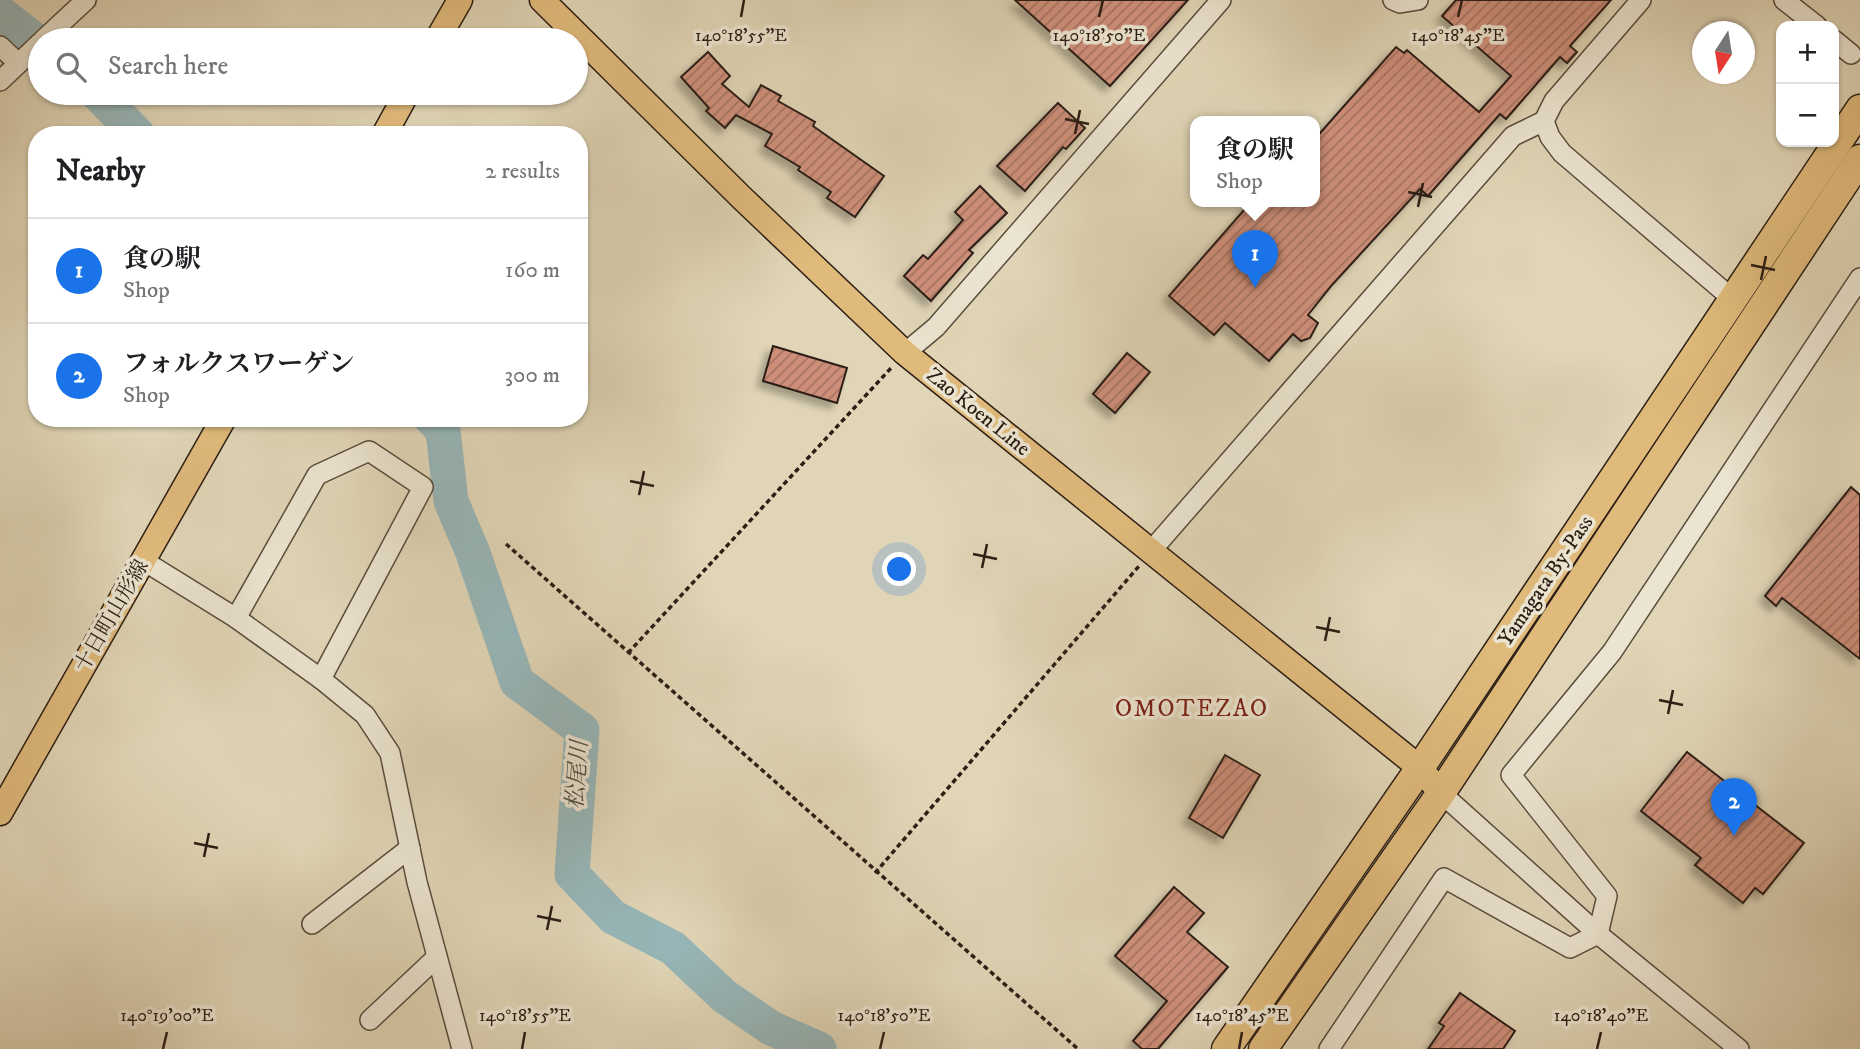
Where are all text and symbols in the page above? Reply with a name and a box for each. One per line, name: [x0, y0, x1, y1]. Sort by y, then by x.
north arrow: [1692, 21, 1755, 84]
map controls: [1776, 21, 1839, 147]
button: +: [1776, 21, 1839, 84]
text: 140°18'55"E: [695, 25, 787, 47]
text: 140°18'50"E: [1053, 25, 1146, 47]
text: 140°18'45"E: [1411, 25, 1505, 47]
search box: [28, 28, 588, 105]
icon: search: [52, 48, 90, 86]
text: Search here: [108, 50, 228, 83]
button: −: [1776, 84, 1839, 147]
popup: [1190, 116, 1320, 207]
text: 食の駅: [1216, 134, 1294, 167]
text: Nearby: [56, 153, 145, 190]
text: 2 results: [485, 157, 560, 186]
text: Shop: [1216, 167, 1263, 196]
pin: 1: [1232, 230, 1278, 288]
text: 食の駅: [123, 243, 201, 276]
text: 1: [75, 256, 83, 285]
text: 160 m: [505, 256, 560, 285]
text: Shop: [123, 276, 170, 305]
text: フォルクスワーゲン: [123, 348, 354, 381]
text: 2: [73, 361, 85, 390]
text: 300 m: [504, 361, 560, 390]
street label: Zao Koen Line: [921, 362, 1035, 462]
text: Shop: [123, 381, 170, 410]
street label: Yamagata By-Pass: [1493, 511, 1599, 651]
your location: [882, 552, 916, 586]
street label: 十日町山形線: [69, 555, 155, 677]
district label: OMOTEZAO: [1115, 694, 1269, 724]
water label: 松尾川: [561, 737, 595, 810]
pin: 2: [1711, 778, 1757, 836]
text: 140°19'00"E: [120, 1005, 214, 1027]
text: 140°18'55"E: [479, 1005, 571, 1027]
text: 140°18'50"E: [838, 1005, 931, 1027]
text: 140°18'45"E: [1195, 1005, 1289, 1027]
text: 140°18'40"E: [1554, 1005, 1648, 1027]

